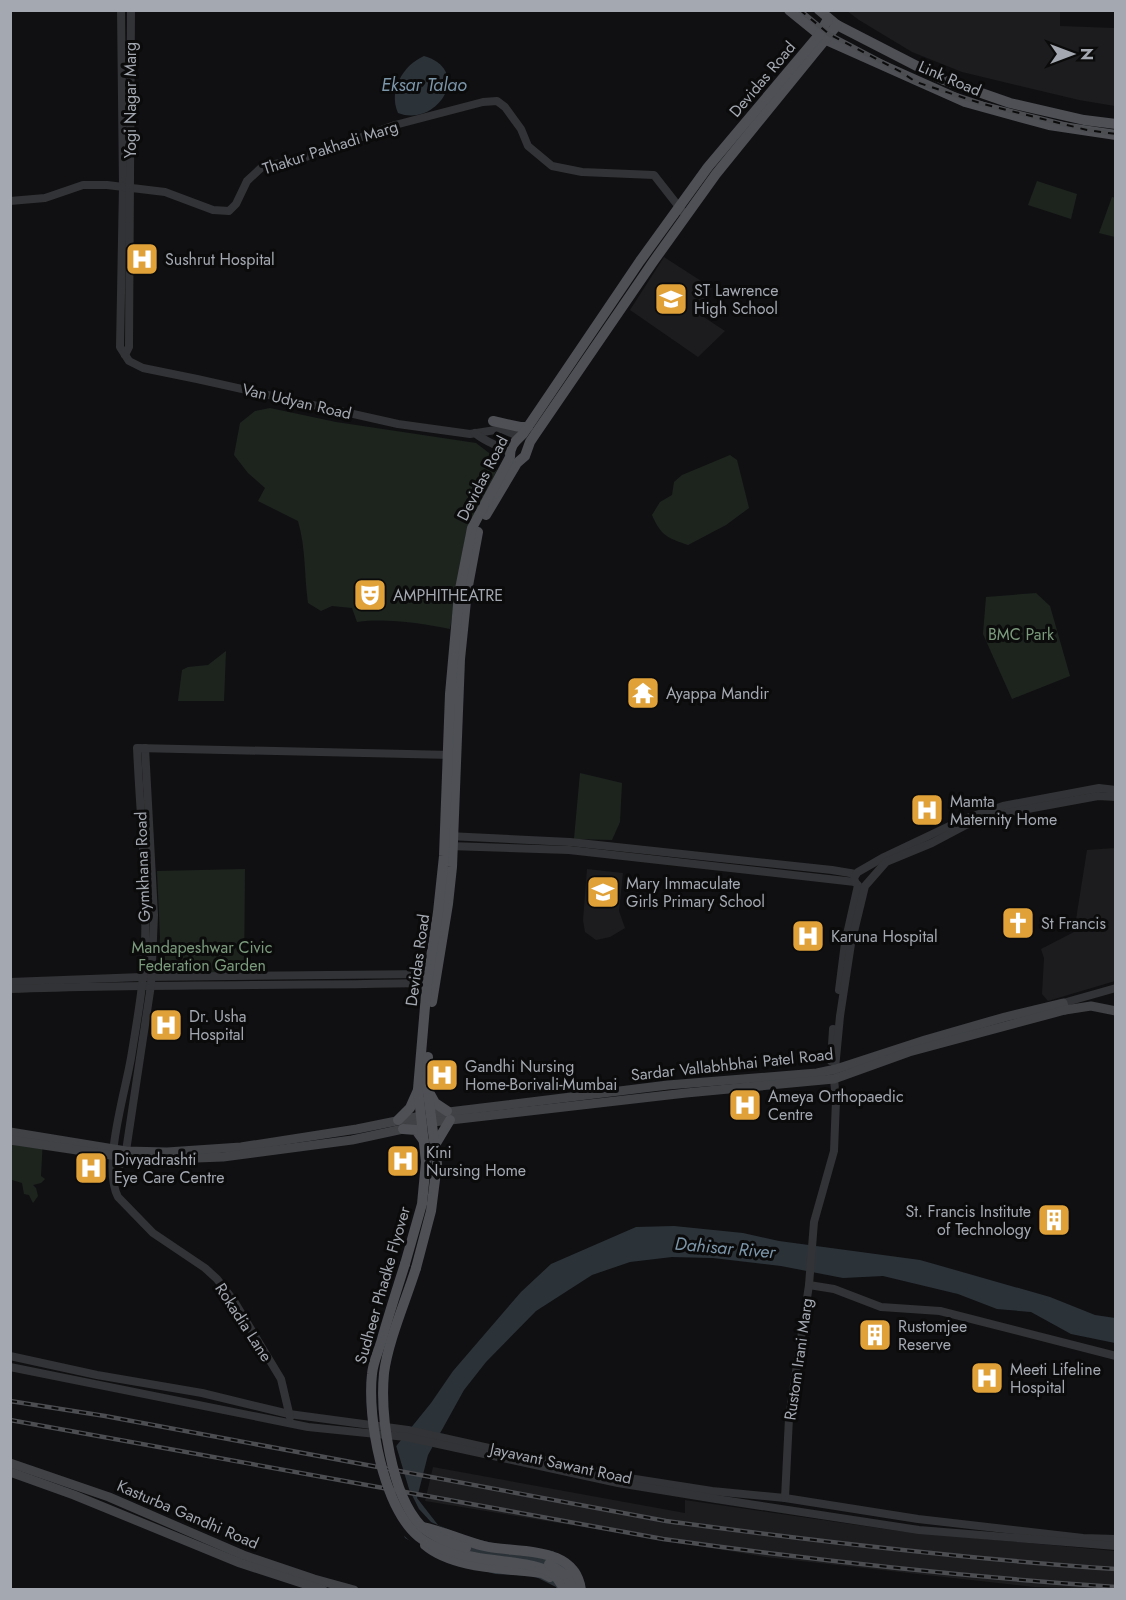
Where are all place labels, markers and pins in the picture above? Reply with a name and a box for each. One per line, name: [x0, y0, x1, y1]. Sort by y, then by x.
hospital icon: Sushrut Hospital: [124, 241, 160, 277]
place label: Sushrut Hospital: [165, 248, 275, 271]
place label: ST Lawrence High School: [694, 279, 778, 320]
school or university icon: ST Lawrence High School: [653, 281, 689, 317]
theatre icon: AMPHITHEATRE: [352, 577, 388, 613]
place label: AMPHITHEATRE: [393, 584, 503, 607]
temple icon: Ayappa Mandir: [625, 675, 661, 711]
place label: Ayappa Mandir: [666, 682, 770, 705]
place label: Mamta Maternity Home: [950, 790, 1057, 831]
hospital icon: Mamta Maternity Home: [909, 792, 945, 828]
place label: Mary Immaculate Girls Primary School: [626, 872, 765, 913]
school or university icon: Mary Immaculate Girls Primary School: [585, 874, 621, 910]
church icon: St Francis: [1000, 905, 1036, 941]
place label: St Francis: [1041, 912, 1106, 935]
hospital icon: Karuna Hospital: [790, 918, 826, 954]
place label: Karuna Hospital: [831, 925, 938, 948]
place label: Dr. Usha Hospital: [189, 1005, 247, 1046]
hospital icon: Dr. Usha Hospital: [148, 1007, 184, 1043]
place label: Gandhi Nursing Home-Borivali-Mumbai: [465, 1055, 617, 1096]
hospital icon: Gandhi Nursing Home-Borivali-Mumbai: [424, 1057, 460, 1093]
place label: Ameya Orthopaedic Centre: [768, 1085, 904, 1126]
hospital icon: Ameya Orthopaedic Centre: [727, 1087, 763, 1123]
place label: Kini Nursing Home: [426, 1141, 526, 1182]
hospital icon: Kini Nursing Home: [385, 1143, 421, 1179]
place label: Divyadrashti Eye Care Centre: [114, 1148, 225, 1189]
hospital icon: Divyadrashti Eye Care Centre: [73, 1150, 109, 1186]
place label: St. Francis Institute of Technology: [905, 1200, 1032, 1241]
building icon: St. Francis Institute of Technology: [1036, 1202, 1072, 1238]
place label: Rustomjee Reserve: [898, 1315, 967, 1356]
building icon: Rustomjee Reserve: [857, 1317, 893, 1353]
place label: Meeti Lifeline Hospital: [1010, 1358, 1101, 1399]
hospital icon: Meeti Lifeline Hospital: [969, 1360, 1005, 1396]

